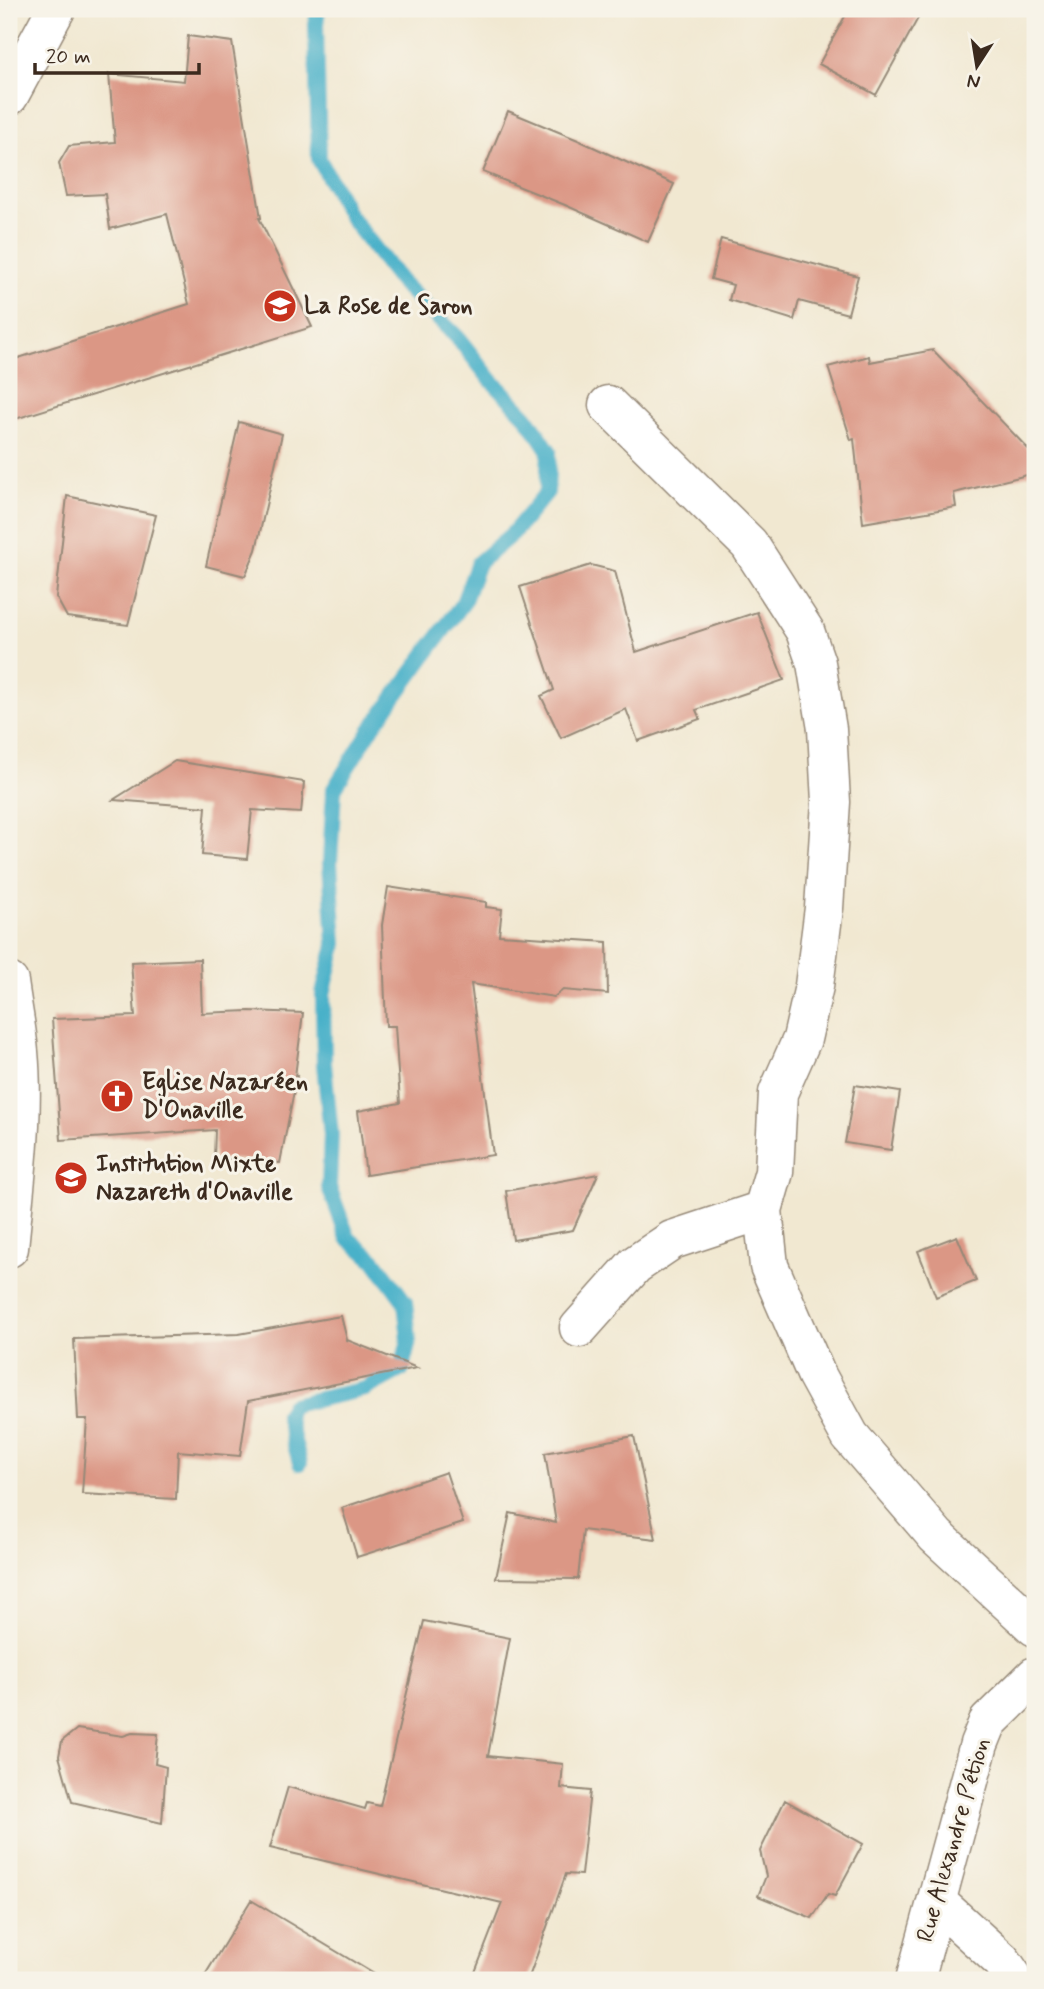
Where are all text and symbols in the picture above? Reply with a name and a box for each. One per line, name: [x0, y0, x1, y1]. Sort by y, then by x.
scale bar: [35, 32, 200, 76]
north arrow: [942, 32, 1012, 102]
text: 20 m: [46, 43, 91, 71]
text: N: [965, 68, 983, 95]
school or university icon: La Rose de Saron: [261, 287, 299, 325]
place label: La Rose de Saron: [304, 291, 473, 322]
place label: Eglise Nazaréen D'Onaville: [142, 1067, 308, 1126]
church icon: Eglise Nazaréen D'Onaville: [98, 1077, 136, 1115]
place label: Institution Mixte Nazareth d'Onaville: [96, 1149, 293, 1208]
school or university icon: Institution Mixte Nazareth d'Onaville: [52, 1159, 90, 1197]
street label: Rue Alexandre Pétion: [910, 1734, 998, 1946]

